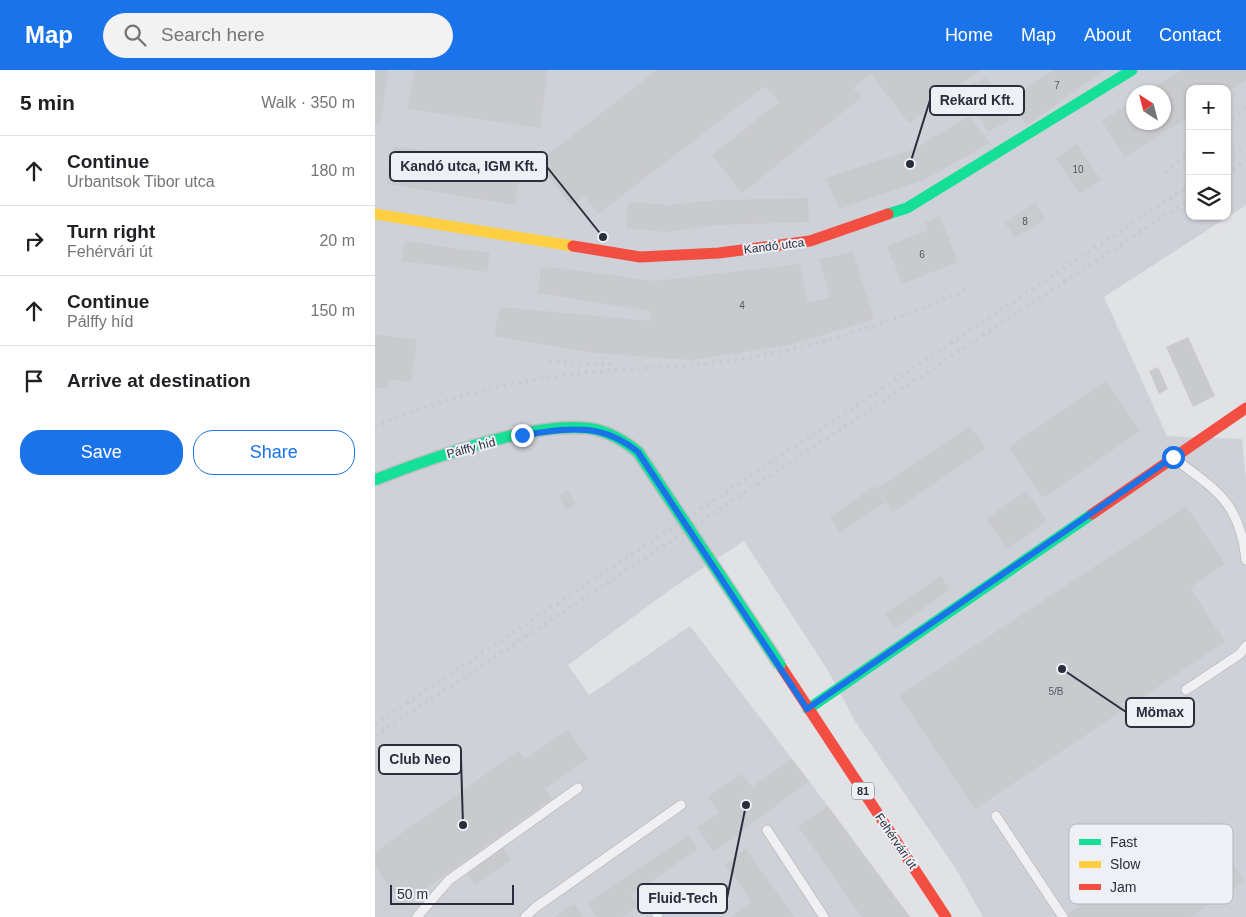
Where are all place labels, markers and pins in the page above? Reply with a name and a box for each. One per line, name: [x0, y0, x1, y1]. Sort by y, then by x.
callout: Rekard Kft.: [930, 86, 1024, 115]
callout: Kandó utca, IGM Kft.: [390, 152, 547, 181]
callout: Mömax: [1126, 698, 1194, 727]
callout: Club Neo: [379, 745, 461, 774]
callout: Fluid-Tech: [638, 884, 727, 913]

